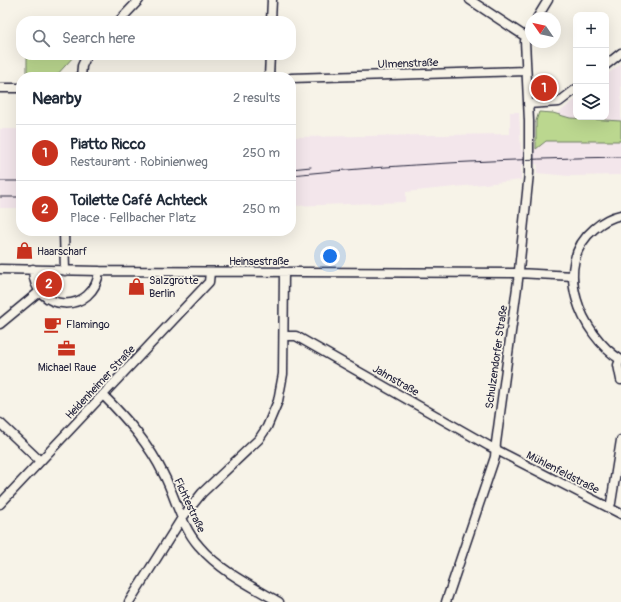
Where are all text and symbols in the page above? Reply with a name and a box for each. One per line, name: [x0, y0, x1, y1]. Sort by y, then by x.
north arrow: [525, 12, 561, 48]
map controls: [573, 12, 609, 120]
button: +: [573, 12, 609, 48]
search box: [16, 16, 296, 60]
icon: search: [30, 27, 52, 49]
text: Search here: [62, 29, 135, 48]
button: −: [573, 48, 609, 84]
street label: Ulmenstraße: [377, 56, 439, 71]
pin: 1: [531, 73, 557, 103]
button: layers: [573, 84, 609, 120]
text: Nearby: [32, 88, 81, 109]
text: 2 results: [233, 90, 280, 106]
text: Piatto Ricco: [70, 135, 146, 154]
text: 1: [42, 145, 48, 161]
text: 250 m: [242, 145, 280, 161]
text: Restaurant · Robinienweg: [70, 154, 208, 170]
text: Toilette Café Achteck: [70, 191, 207, 210]
text: 2: [41, 201, 49, 217]
text: 250 m: [242, 201, 280, 217]
text: Place · Fellbacher Platz: [70, 210, 196, 226]
shop icon: Haarscharf: [14, 241, 34, 261]
place label: Haarscharf: [37, 245, 88, 258]
your location: [320, 246, 340, 266]
street label: Heinsestraße: [229, 255, 290, 268]
pin: 2: [36, 269, 62, 299]
place label: Salzgrotte Berlin: [149, 274, 199, 300]
shop icon: Salzgrotte Berlin: [126, 276, 146, 296]
street label: Schulzendorfer Straße: [483, 304, 510, 410]
cafe icon: Flamingo: [43, 314, 63, 334]
place label: Flamingo: [66, 318, 110, 331]
office icon: Michael Raue: [57, 339, 77, 359]
street label: Heidenheimer Straße: [63, 342, 138, 422]
place label: Michael Raue: [38, 361, 97, 374]
street label: Jahnstraße: [370, 362, 422, 399]
street label: Mühlenfeldstraße: [524, 449, 602, 497]
street label: Fichtestraße: [171, 476, 208, 535]

